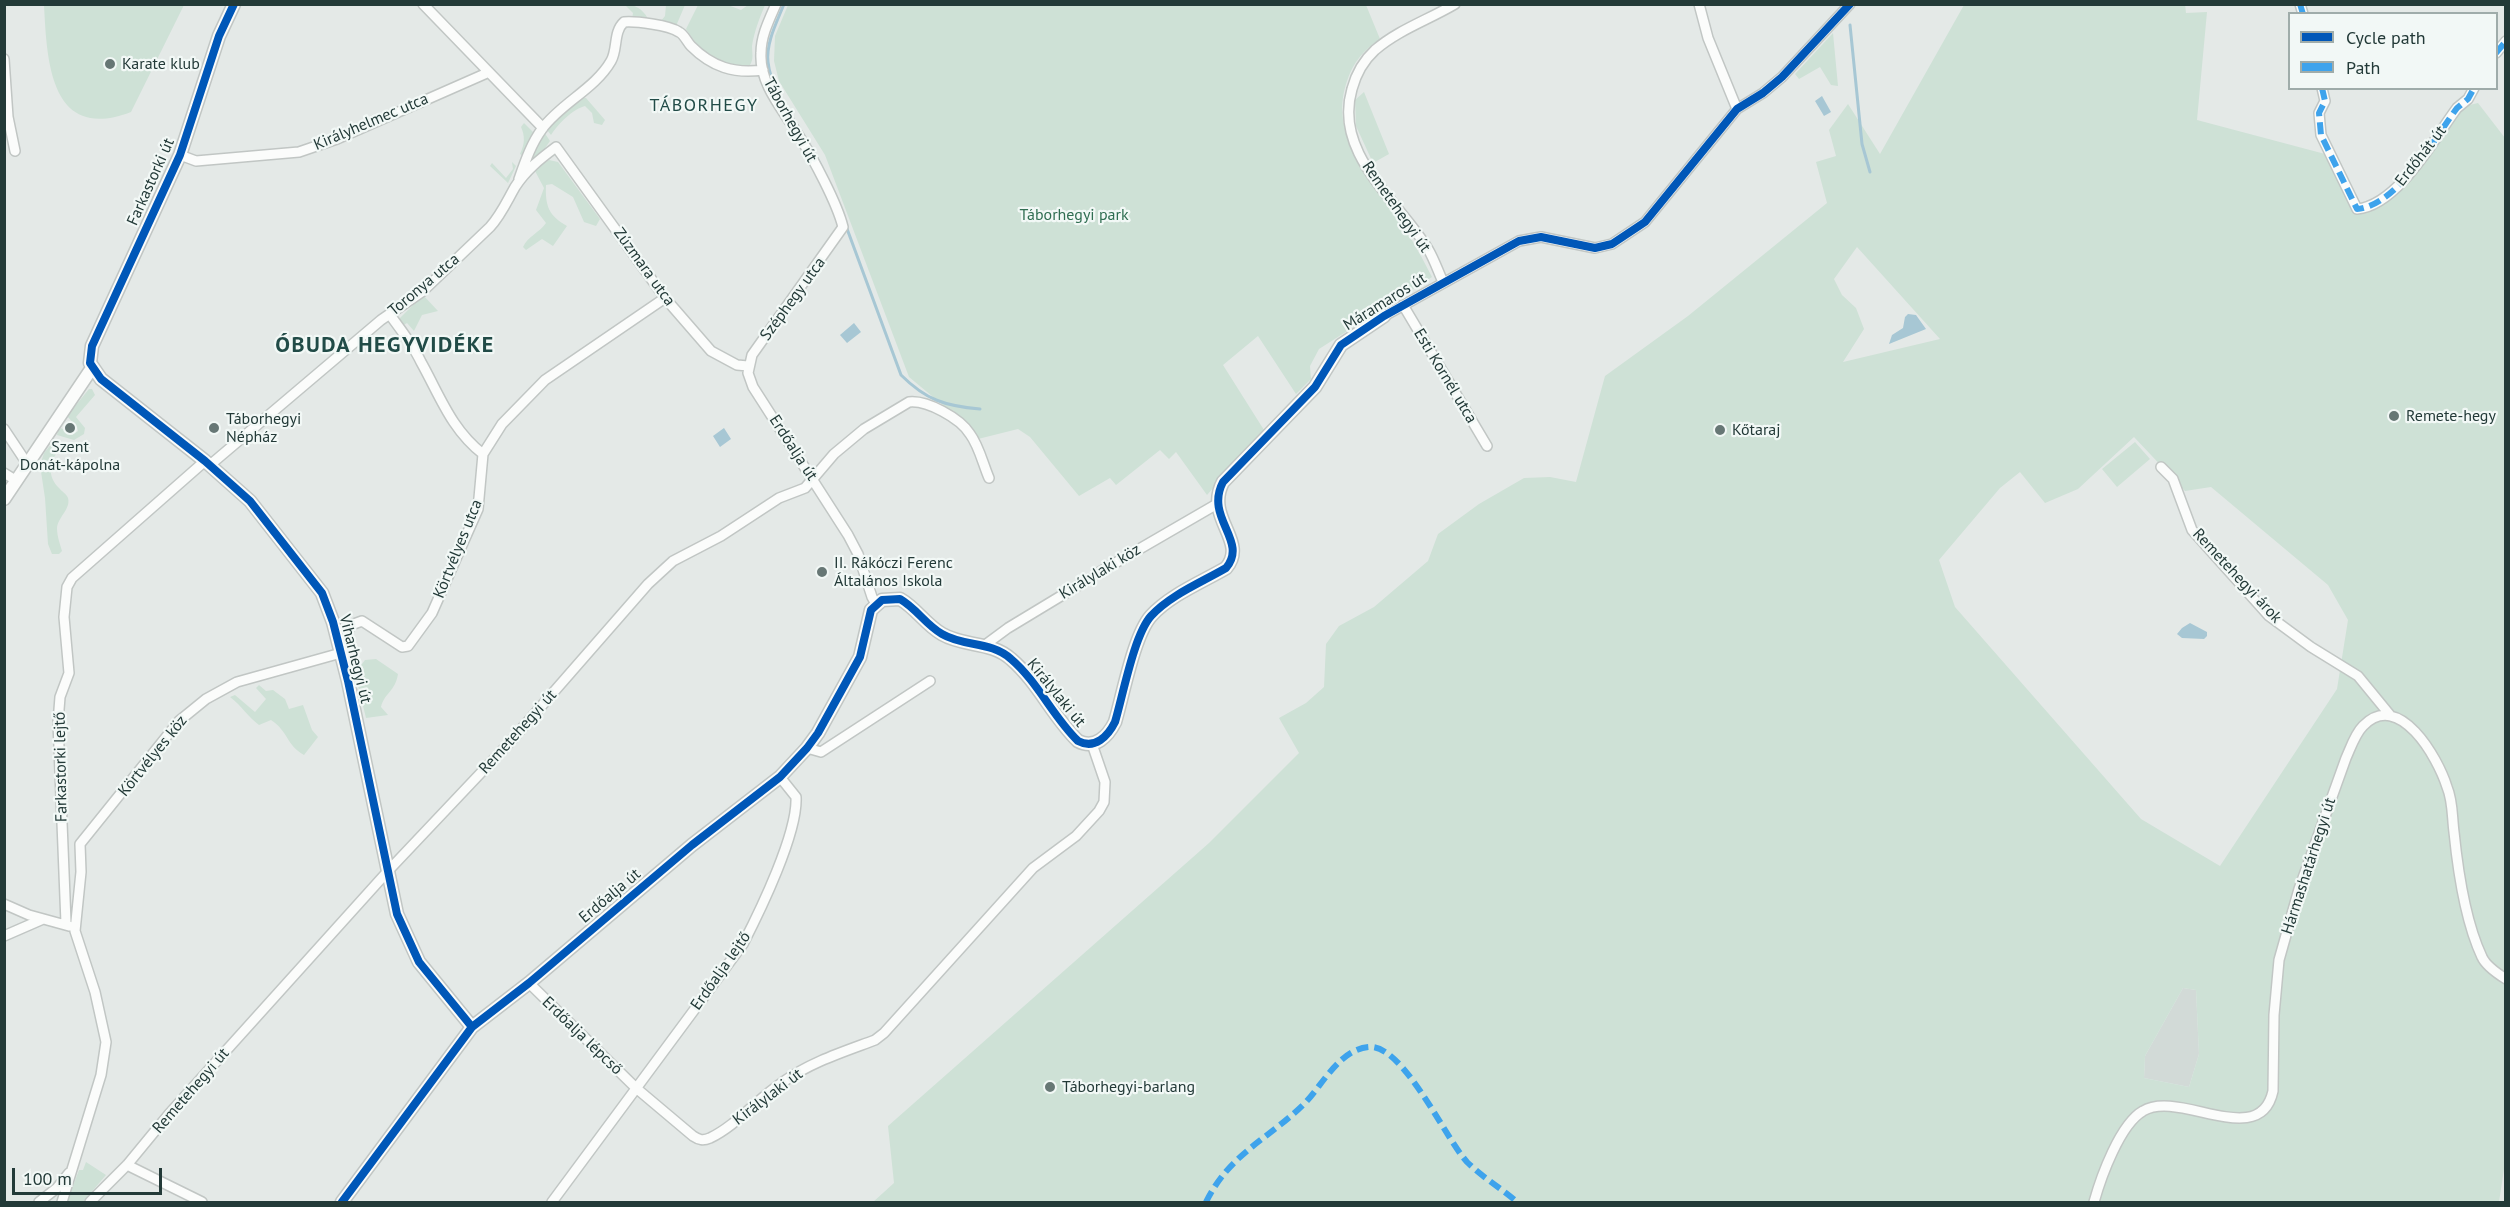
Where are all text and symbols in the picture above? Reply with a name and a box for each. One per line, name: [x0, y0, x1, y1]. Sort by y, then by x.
legend: [2288, 12, 2498, 90]
text: Cycle path: [2346, 26, 2426, 49]
place label: Karate klub: [122, 54, 200, 74]
text: Path: [2346, 56, 2380, 79]
marker: Karate klub: [103, 57, 117, 71]
street label: Táborhegyi út: [759, 74, 821, 166]
street label: Királyhelmec utca: [311, 89, 431, 155]
district label: TÁBORHEGY: [649, 95, 759, 117]
street label: Erdőhát út: [2391, 122, 2451, 190]
street label: Farkastorki út: [123, 135, 179, 229]
street label: Remetehegyi út: [1358, 158, 1434, 256]
park label: Táborhegyi park: [1019, 205, 1129, 225]
street label: Zúzmara utca: [609, 224, 679, 310]
street label: Toronya utca: [385, 250, 463, 320]
street label: Széphegy utca: [756, 254, 830, 344]
street label: Máramaros út: [1340, 269, 1430, 335]
street label: Esti Kornél utca: [1409, 325, 1481, 427]
district label: ÓBUDA HEGYVIDÉKE: [275, 333, 495, 359]
place label: Remete-hegy: [2406, 406, 2496, 426]
place label: Táborhegyi Népház: [226, 409, 301, 447]
marker: Remete-hegy: [2387, 409, 2401, 423]
street label: Erdőalja út: [765, 412, 821, 484]
place label: Kőtaraj: [1732, 420, 1781, 440]
marker: Szent Donát-kápolna: [63, 421, 77, 435]
marker: Táborhegyi Népház: [207, 421, 221, 435]
marker: Kőtaraj: [1713, 423, 1727, 437]
place label: Szent Donát-kápolna: [20, 437, 120, 475]
street label: Körtvélyes utca: [429, 497, 487, 601]
street label: Remetehegyi árok: [2188, 525, 2286, 627]
street label: Királylaki köz: [1056, 540, 1144, 604]
place label: II. Rákóczi Ferenc Általános Iskola: [834, 553, 953, 591]
marker: II. Rákóczi Ferenc Általános Iskola: [815, 565, 829, 579]
street label: Viharhegyi út: [335, 613, 375, 705]
street label: Királylaki út: [1023, 655, 1089, 731]
street label: Remetehegyi út: [475, 686, 561, 778]
street label: Farkastorki lejtő: [50, 712, 72, 822]
street label: Körtvélyes köz: [115, 712, 191, 800]
street label: Hármashatárhegyi út: [2278, 795, 2340, 937]
street label: Erdőalja út: [575, 865, 645, 927]
street label: Erdőalja lejtő: [687, 928, 755, 1014]
street label: Erdőalja lépcső: [538, 993, 626, 1079]
street label: Remetehegyi út: [149, 1044, 233, 1138]
street label: Királylaki út: [729, 1065, 807, 1129]
place label: Táborhegyi-barlang: [1062, 1077, 1195, 1097]
marker: Táborhegyi-barlang: [1043, 1080, 1057, 1094]
scale bar: [15, 1156, 165, 1194]
text: 100 m: [23, 1167, 72, 1190]

